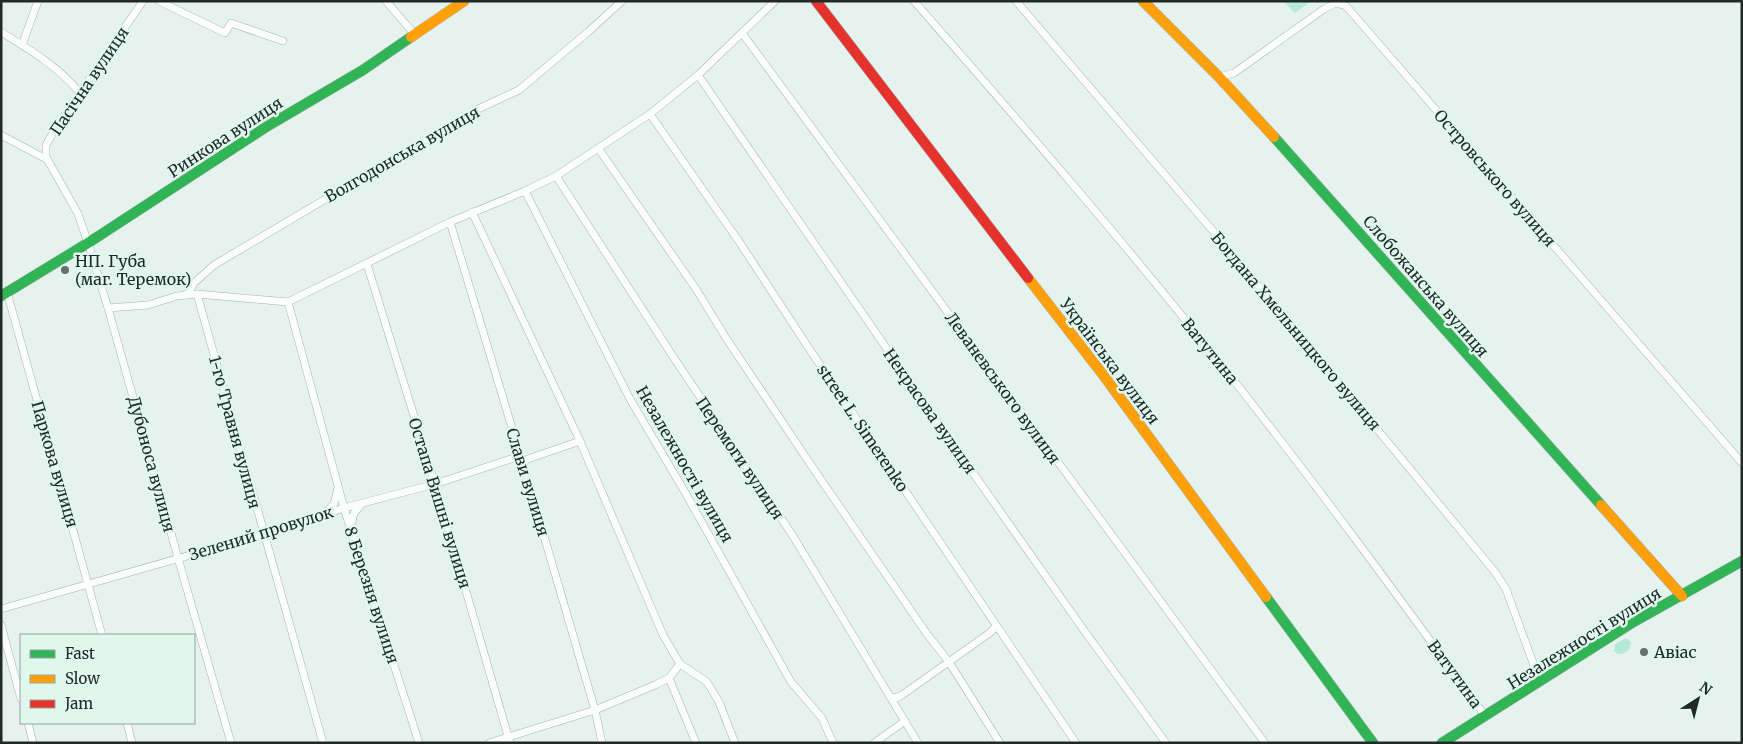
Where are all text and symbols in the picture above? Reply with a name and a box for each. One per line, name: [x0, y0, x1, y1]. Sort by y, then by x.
street label: Пасічна вулиця: [45, 23, 133, 139]
street label: Ринкова вулиця: [164, 92, 286, 182]
street label: Волгодонська вулиця: [321, 102, 483, 206]
street label: Островського вулиця: [1430, 105, 1560, 251]
street label: Слобожанська вулиця: [1359, 211, 1493, 361]
street label: Богдана Хмельницкого вулиця: [1207, 228, 1385, 434]
place label: НП. Губа (маг. Теремок): [75, 251, 191, 289]
marker: НП. Губа (маг. Теремок): [59, 264, 71, 276]
street label: Українська вулиця: [1055, 293, 1164, 428]
street label: Леваневського вулиця: [941, 308, 1065, 468]
street label: Ватутина: [1177, 314, 1243, 388]
street label: Некрасова вулиця: [879, 345, 981, 477]
street label: 1-го Травня вулиця: [205, 353, 265, 511]
street label: street L. Simerenko: [813, 361, 913, 495]
street label: Незалежності вулиця: [632, 382, 738, 546]
street label: Перемоги вулиця: [692, 393, 788, 523]
street label: Дубоноса вулиця: [124, 394, 180, 534]
street label: Паркова вулиця: [27, 398, 83, 530]
street label: Остапа Вишні вулиця: [405, 415, 475, 591]
street label: Слави вулиця: [502, 425, 554, 539]
street label: Зелений провулок: [186, 502, 336, 564]
street label: 8 Березня вулиця: [340, 524, 404, 666]
street label: Незалежності вулиця: [1504, 583, 1664, 693]
legend: [20, 634, 195, 724]
street label: Ватутина: [1424, 636, 1487, 712]
place label: Авіас: [1653, 642, 1696, 662]
text: Fast: [65, 644, 95, 663]
marker: Авіас: [1638, 646, 1650, 658]
text: Slow: [65, 669, 100, 688]
north arrow: [1673, 674, 1723, 724]
text: N: [1696, 678, 1715, 699]
text: Jam: [64, 694, 93, 713]

